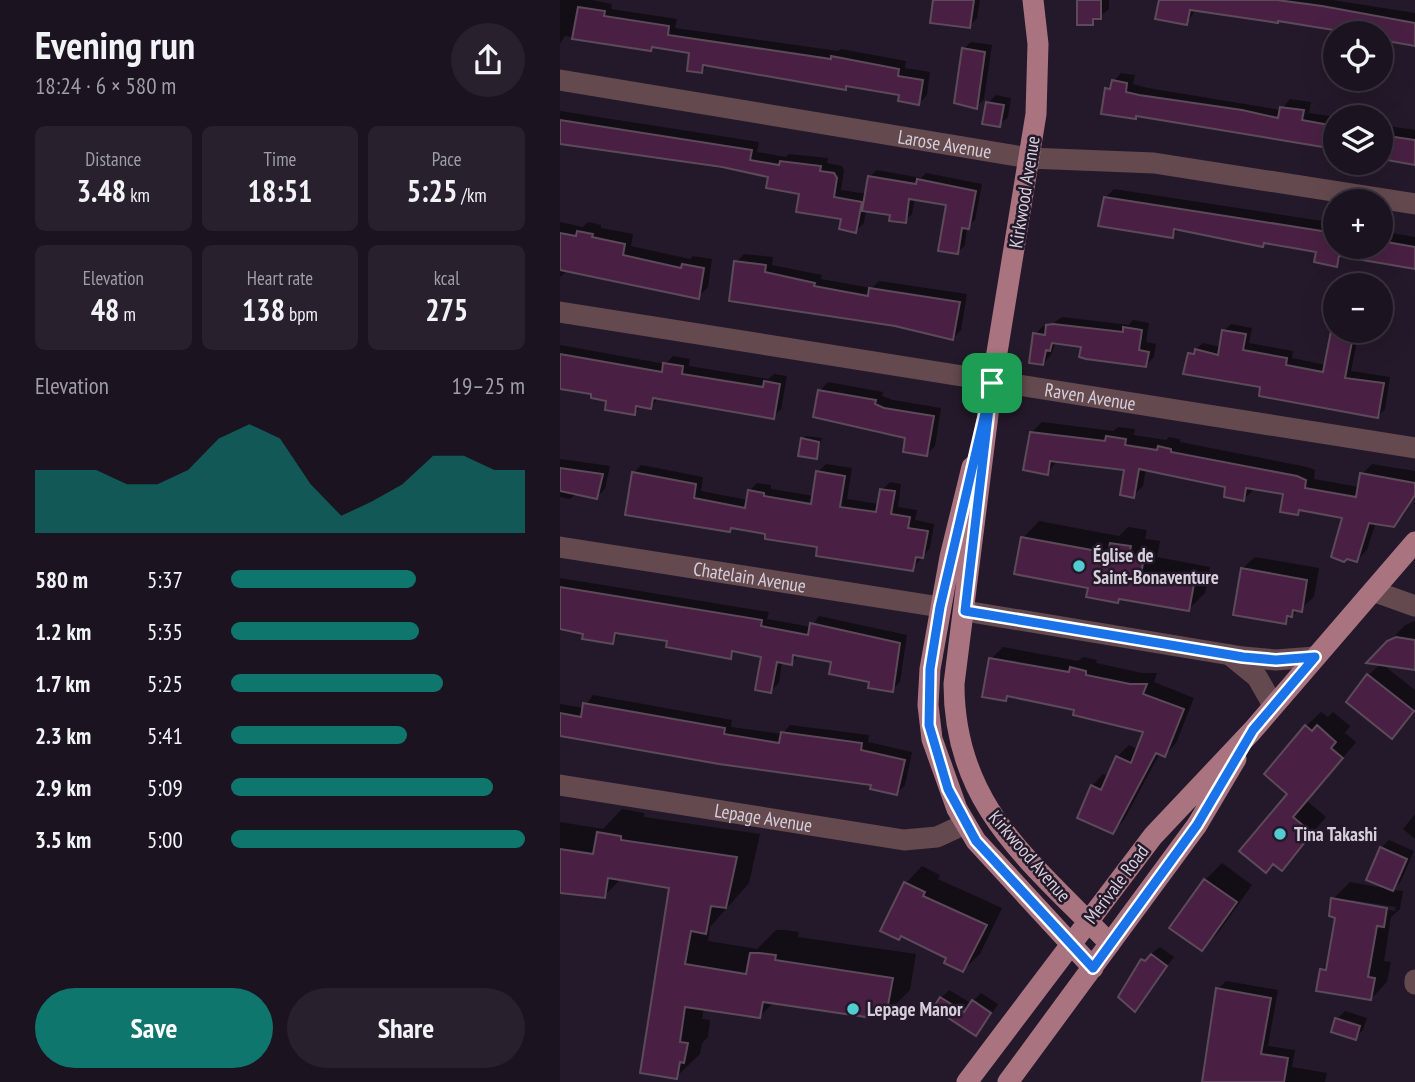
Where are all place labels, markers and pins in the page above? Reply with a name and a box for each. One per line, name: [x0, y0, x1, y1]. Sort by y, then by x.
pin: [962, 353, 1022, 413]
place label: Église de Saint-Bonaventure: [1093, 543, 1219, 589]
marker: Église de Saint-Bonaventure: [1071, 558, 1087, 574]
place label: Tina Takashi: [1294, 822, 1377, 846]
marker: Tina Takashi: [1272, 826, 1288, 842]
place label: Lepage Manor: [867, 997, 963, 1021]
marker: Lepage Manor: [845, 1001, 861, 1017]

